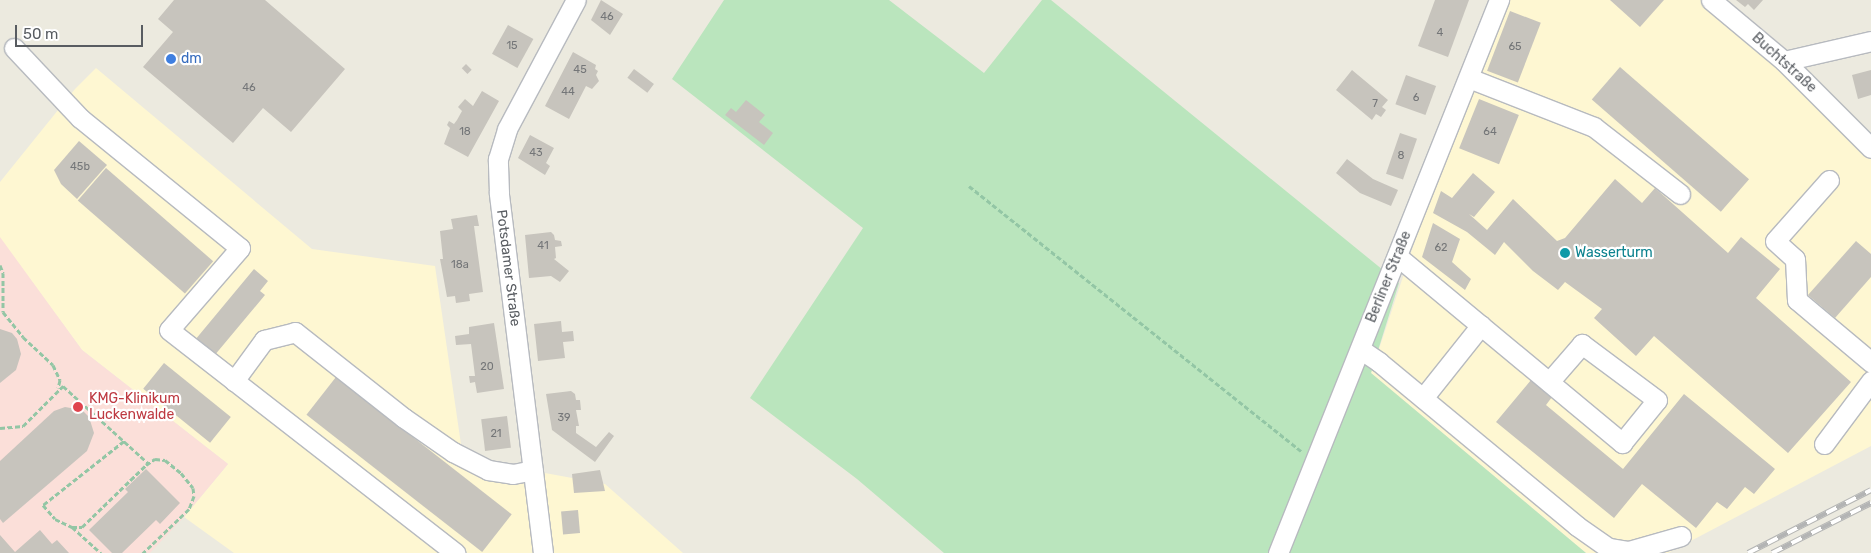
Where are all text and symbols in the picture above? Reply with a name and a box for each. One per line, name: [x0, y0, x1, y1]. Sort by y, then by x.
house number: 46: [600, 10, 614, 24]
scale bar: [18, 15, 145, 47]
text: 50 m: [23, 25, 58, 43]
house number: 4: [1437, 26, 1443, 40]
street label: Buchtstraße: [1748, 30, 1820, 96]
house number: 15: [506, 39, 518, 53]
house number: 65: [1508, 40, 1522, 54]
place label: dm: [181, 51, 202, 67]
marker: dm: [165, 53, 177, 65]
house number: 45: [573, 63, 587, 77]
house number: 46: [242, 81, 256, 95]
house number: 44: [561, 85, 575, 99]
house number: 6: [1413, 91, 1419, 105]
house number: 7: [1372, 97, 1378, 111]
house number: 18: [459, 125, 471, 139]
house number: 64: [1483, 125, 1497, 139]
house number: 43: [529, 146, 543, 160]
house number: 8: [1398, 149, 1404, 163]
house number: 45b: [70, 160, 90, 174]
street label: Potsdamer Straße: [492, 209, 524, 327]
street label: Berliner Straße: [1363, 229, 1415, 325]
house number: 41: [537, 239, 549, 253]
house number: 62: [1434, 241, 1448, 255]
place label: Wasserturm: [1575, 245, 1653, 261]
marker: Wasserturm: [1559, 247, 1571, 259]
house number: 18a: [451, 258, 469, 272]
house number: 20: [480, 360, 494, 374]
place label: KMG-Klinikum Luckenwalde: [89, 391, 180, 424]
marker: KMG-Klinikum Luckenwalde: [71, 400, 85, 414]
house number: 39: [557, 411, 571, 425]
house number: 21: [490, 427, 502, 441]

